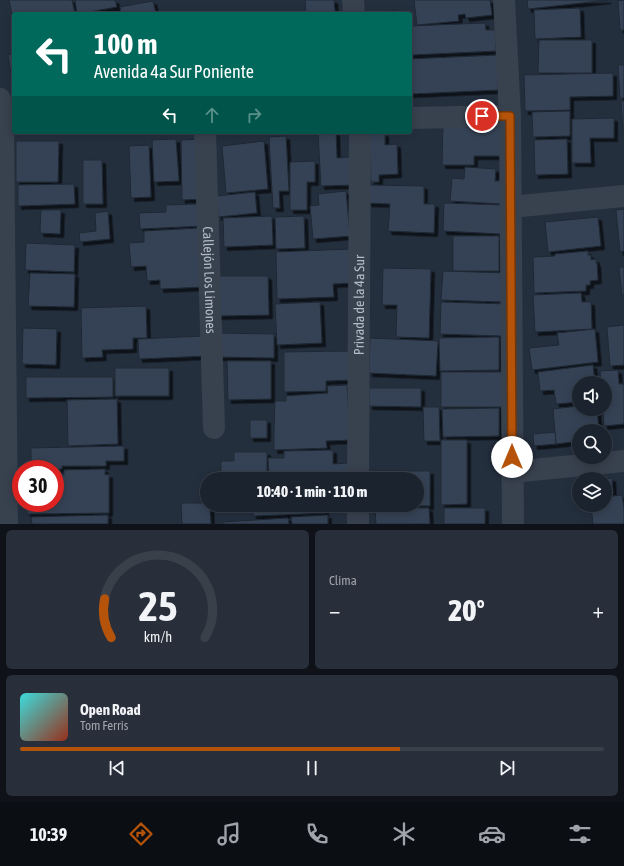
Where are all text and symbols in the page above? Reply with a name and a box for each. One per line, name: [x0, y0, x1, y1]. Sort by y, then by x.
icon: left: [28, 28, 80, 80]
text: 100 m: [94, 28, 157, 60]
text: Avenida 4a Sur Poniente: [94, 61, 254, 82]
pin: [465, 99, 499, 133]
icon: left: [159, 104, 181, 126]
icon: ahead: [201, 104, 223, 126]
icon: right: [243, 104, 265, 126]
icon: arrive: [471, 105, 493, 127]
street label: Callejón Los Limones: [200, 226, 219, 334]
street label: Privada de la 4a Sur: [351, 254, 367, 355]
map controls: [572, 376, 612, 512]
button: sound: [572, 376, 612, 416]
button: search: [572, 424, 612, 464]
position arrow: [491, 436, 533, 478]
speed limit sign: 30: [12, 460, 64, 512]
button: layers: [572, 472, 612, 512]
text: 10:40 · 1 min · 110 m: [257, 483, 367, 500]
text: Clima: [329, 573, 357, 588]
text: 25: [138, 581, 177, 629]
text: 20°: [448, 593, 485, 627]
text: −: [329, 597, 340, 623]
text: +: [593, 597, 604, 623]
text: km/h: [143, 628, 172, 644]
text: Open Road: [80, 701, 141, 718]
text: Tom Ferris: [80, 718, 128, 733]
icon: previous: [106, 757, 128, 779]
icon: pause: [301, 757, 323, 779]
icon: next: [496, 757, 518, 779]
icon: directions: [127, 820, 155, 848]
icon: music: [215, 820, 243, 848]
icon: phone: [303, 820, 331, 848]
icon: climate: [390, 820, 418, 848]
icon: car: [478, 820, 506, 848]
icon: filters: [566, 820, 594, 848]
text: 10:39: [30, 824, 67, 845]

